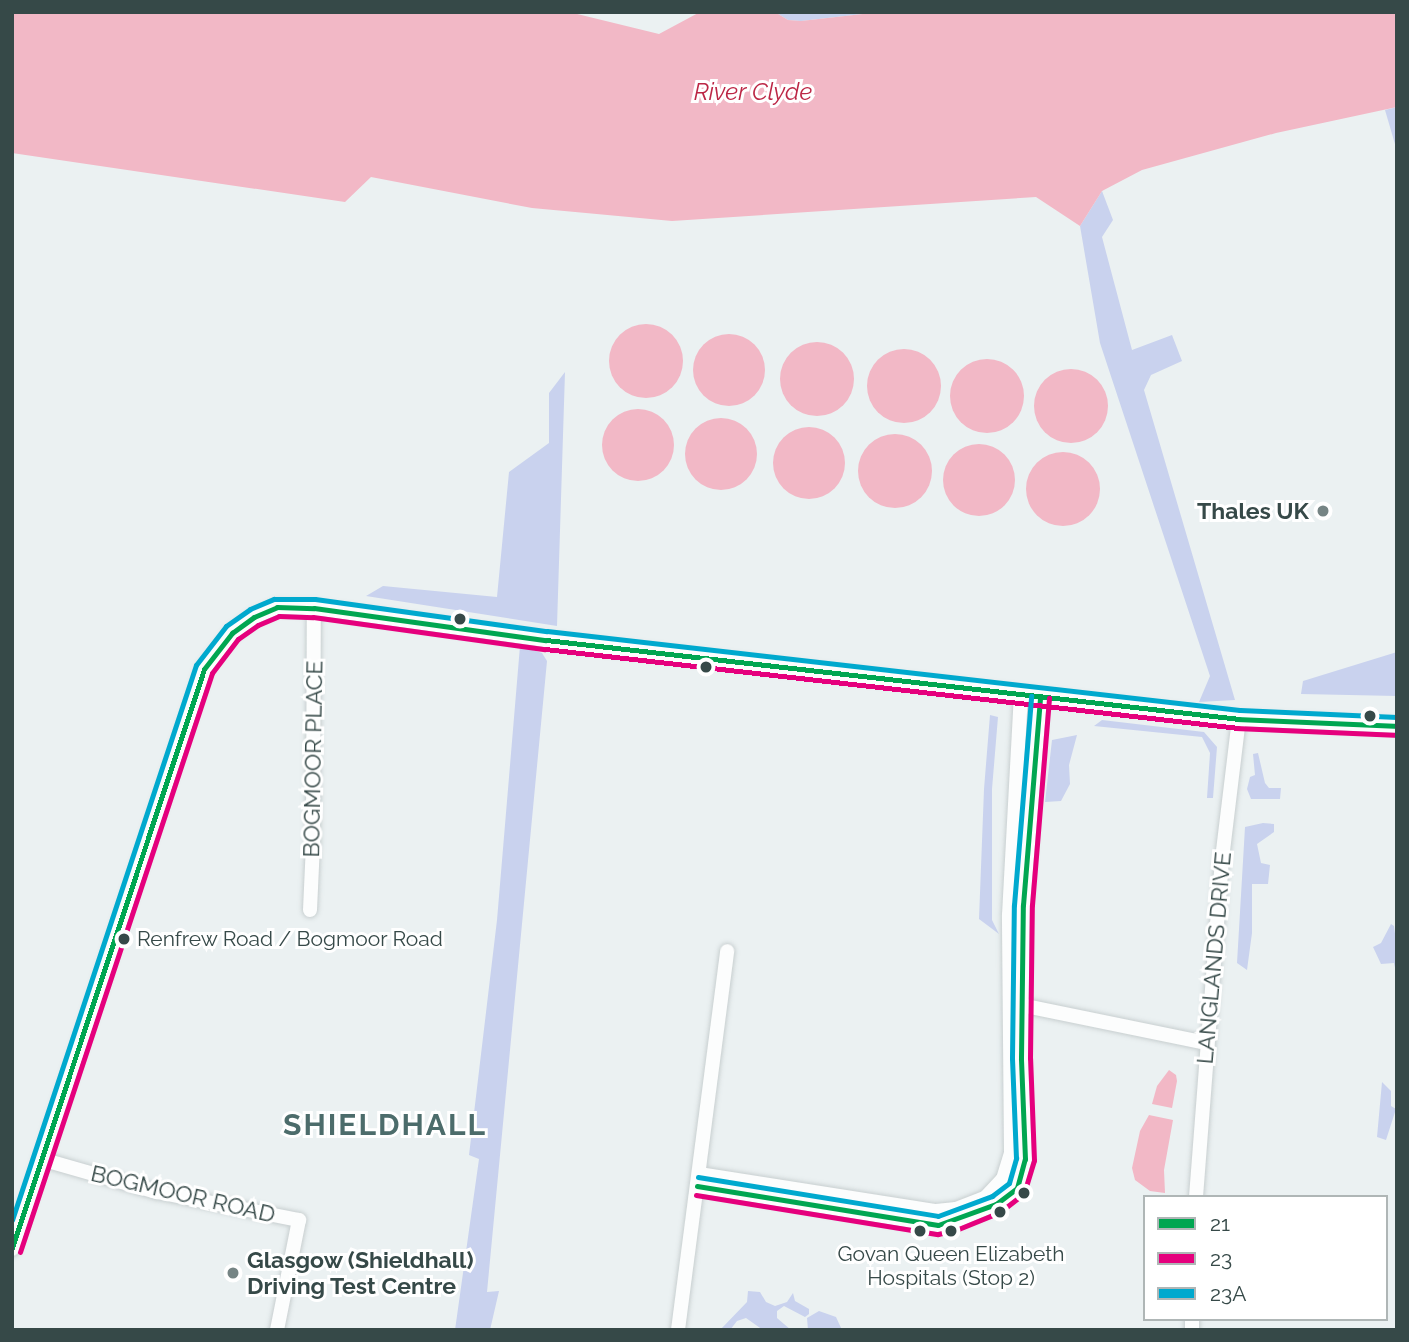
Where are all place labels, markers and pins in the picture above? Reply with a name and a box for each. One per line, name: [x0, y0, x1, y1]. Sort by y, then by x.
place label: Thales UK: [1197, 497, 1309, 525]
marker: Thales UK: [1315, 503, 1331, 519]
unlabelled marker: [453, 612, 467, 626]
unlabelled marker: [699, 660, 713, 674]
unlabelled marker: [1363, 709, 1377, 723]
place label: Renfrew Road / Bogmoor Road: [137, 926, 444, 952]
marker: Renfrew Road / Bogmoor Road: [117, 932, 131, 946]
unlabelled marker: [1017, 1186, 1031, 1200]
unlabelled marker: [993, 1205, 1007, 1219]
unlabelled marker: [913, 1224, 927, 1238]
marker: Govan Queen Elizabeth Hospitals (Stop 2): [944, 1224, 958, 1238]
place label: Govan Queen Elizabeth Hospitals (Stop 2): [838, 1241, 1064, 1291]
place label: Glasgow (Shieldhall) Driving Test Centre: [247, 1246, 474, 1300]
marker: Glasgow (Shieldhall) Driving Test Centre: [225, 1265, 241, 1281]

